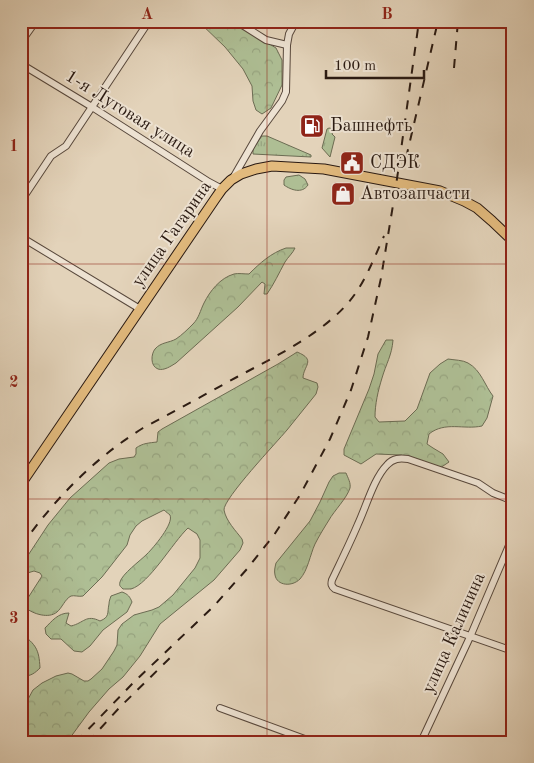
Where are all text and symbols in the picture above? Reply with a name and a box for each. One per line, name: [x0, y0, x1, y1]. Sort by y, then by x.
text: A: [141, 7, 153, 23]
text: B: [381, 7, 393, 23]
scale bar: [326, 48, 424, 80]
text: 100 m: [334, 59, 376, 74]
street label: 1-я Луговая улица: [62, 67, 198, 161]
fuel station icon: Башнефть: [299, 113, 325, 139]
place label: Башнефть: [330, 117, 412, 136]
text: 1: [9, 139, 19, 155]
public building icon: СДЭК: [339, 150, 365, 176]
place label: СДЭК: [370, 154, 420, 172]
street label: улица Гагарина: [129, 178, 215, 290]
shop icon: Автозапчасти: [330, 181, 356, 207]
place label: Автозапчасти: [360, 185, 470, 203]
text: 2: [9, 375, 19, 391]
street label: улица Калинина: [419, 570, 489, 696]
text: 3: [9, 611, 19, 627]

